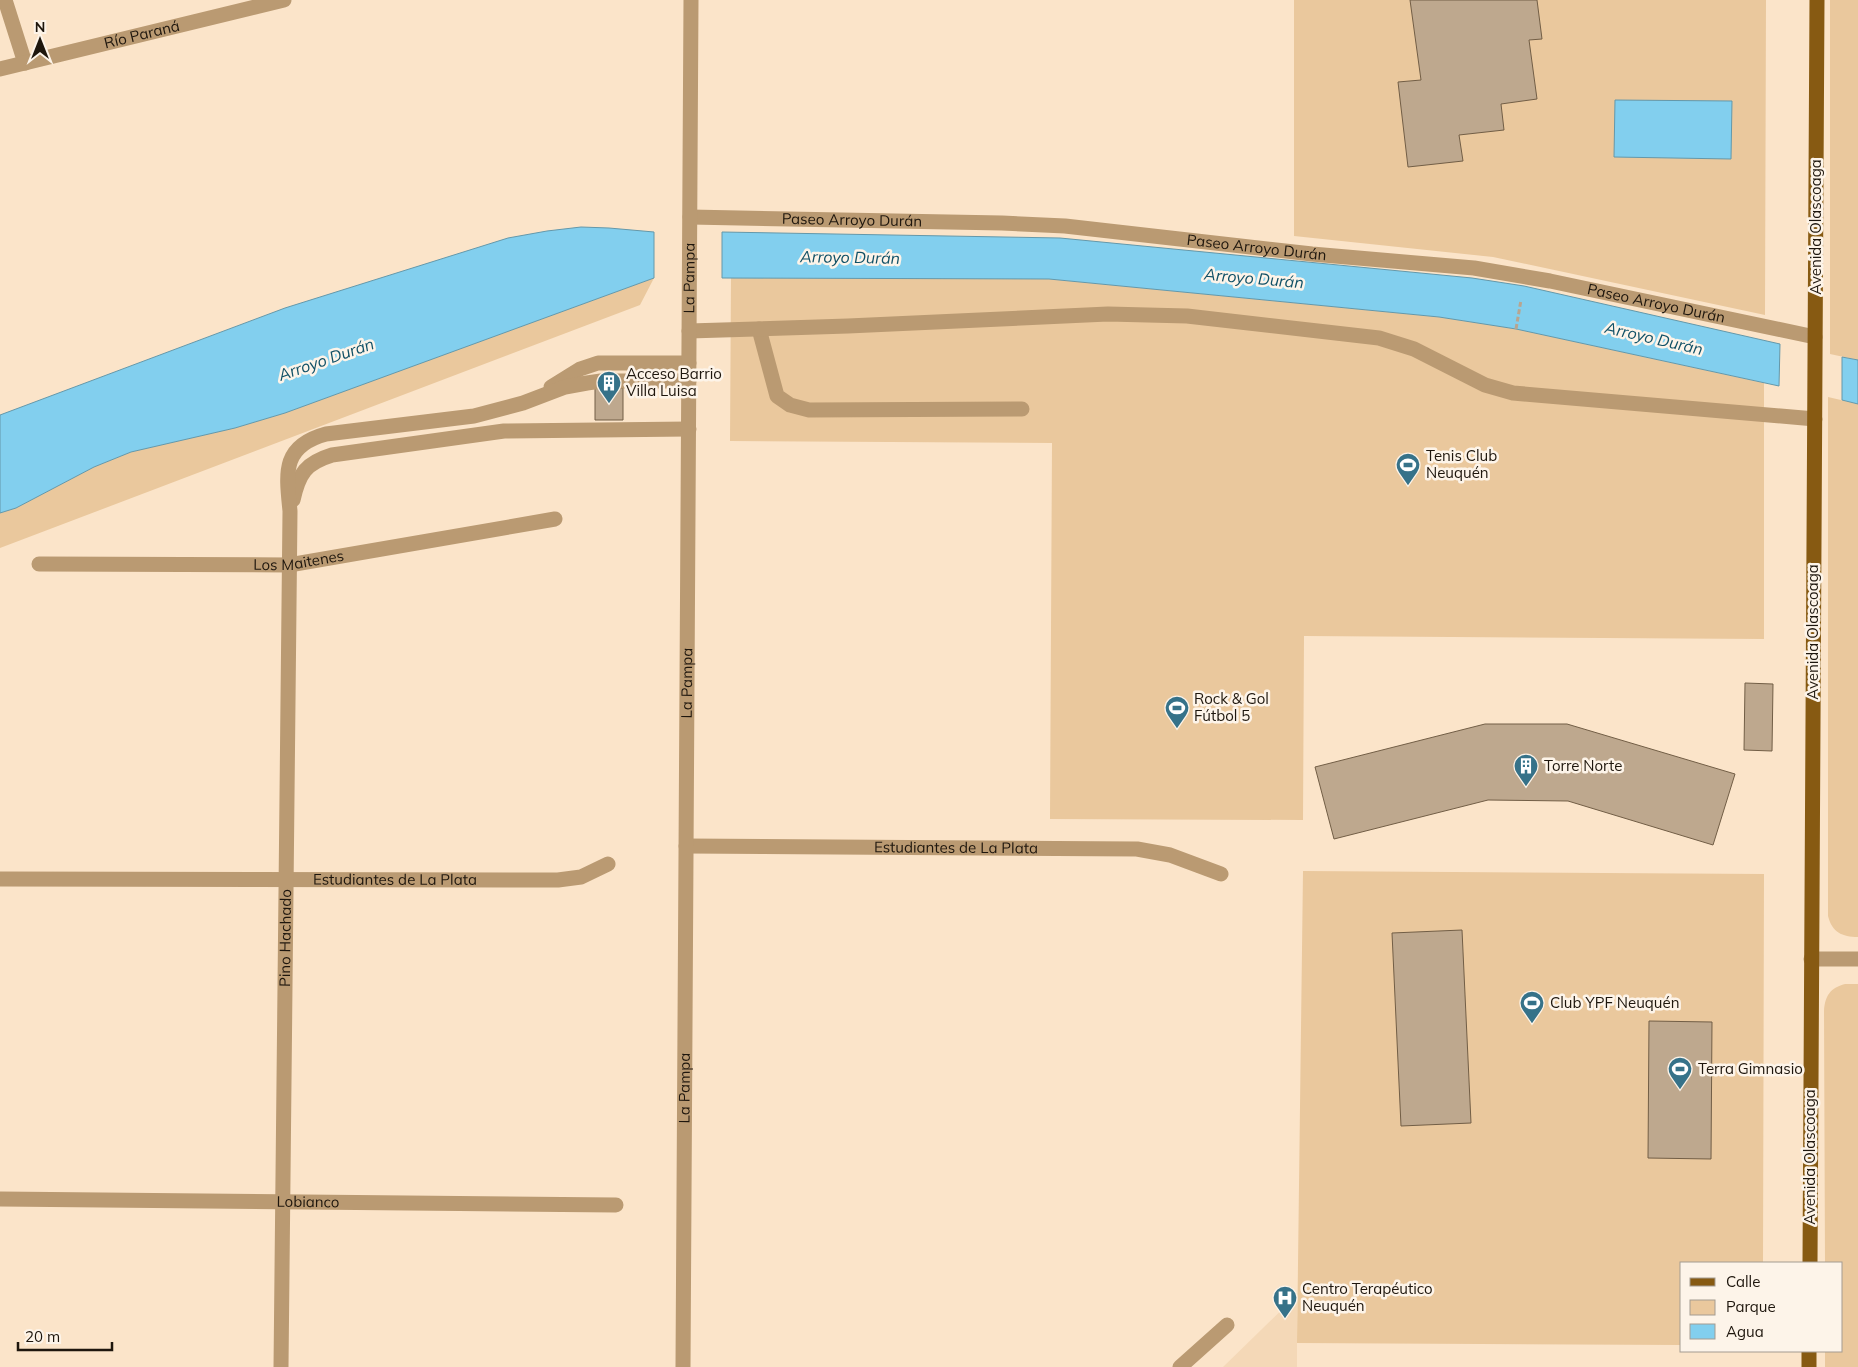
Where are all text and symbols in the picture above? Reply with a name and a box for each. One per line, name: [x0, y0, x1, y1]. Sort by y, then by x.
north arrow: [15, 15, 65, 65]
street label: Río Paraná: [102, 16, 181, 52]
text: N: [35, 18, 45, 36]
street label: Avenida Olascoaga: [1806, 159, 1825, 295]
street label: Paseo Arroyo Durán: [782, 209, 922, 230]
street label: Paseo Arroyo Durán: [1186, 230, 1327, 264]
street label: La Pampa: [679, 243, 699, 313]
water label: Arroyo Durán: [799, 246, 900, 268]
water label: Arroyo Durán: [1202, 264, 1305, 292]
street label: Paseo Arroyo Durán: [1586, 279, 1727, 327]
water label: Arroyo Durán: [1602, 317, 1705, 359]
water label: Arroyo Durán: [275, 333, 377, 385]
place label: Acceso Barrio Villa Luisa: [626, 364, 722, 400]
building icon: Acceso Barrio Villa Luisa: [596, 370, 622, 404]
place label: Tenis Club Neuquén: [1426, 446, 1497, 482]
sports icon: Tenis Club Neuquén: [1395, 452, 1421, 486]
street label: Los Maitenes: [253, 546, 345, 574]
street label: Avenida Olascoaga: [1803, 564, 1822, 700]
street label: La Pampa: [677, 648, 696, 718]
place label: Rock & Gol Fútbol 5: [1194, 689, 1269, 725]
sports icon: Rock & Gol Fútbol 5: [1164, 695, 1190, 729]
building icon: Torre Norte: [1513, 753, 1539, 787]
place label: Torre Norte: [1544, 756, 1622, 775]
street label: Estudiantes de La Plata: [874, 837, 1038, 857]
street label: Estudiantes de La Plata: [313, 870, 477, 889]
street label: Pino Hachado: [275, 889, 295, 987]
sports icon: Club YPF Neuquén: [1519, 990, 1545, 1024]
place label: Club YPF Neuquén: [1550, 993, 1679, 1012]
street label: La Pampa: [674, 1053, 694, 1123]
sports icon: Terra Gimnasio: [1667, 1056, 1693, 1090]
place label: Terra Gimnasio: [1698, 1059, 1803, 1078]
street label: Avenida Olascoaga: [1800, 1089, 1819, 1225]
street label: Lobianco: [276, 1192, 340, 1211]
legend: [1680, 1262, 1843, 1352]
text: Calle: [1726, 1272, 1760, 1291]
place label: Centro Terapéutico Neuquén: [1302, 1279, 1433, 1315]
hospital icon: Centro Terapéutico Neuquén: [1272, 1285, 1298, 1319]
text: Parque: [1726, 1297, 1776, 1316]
scale bar: [18, 1320, 111, 1352]
text: Agua: [1726, 1322, 1764, 1341]
text: 20 m: [25, 1327, 60, 1346]

